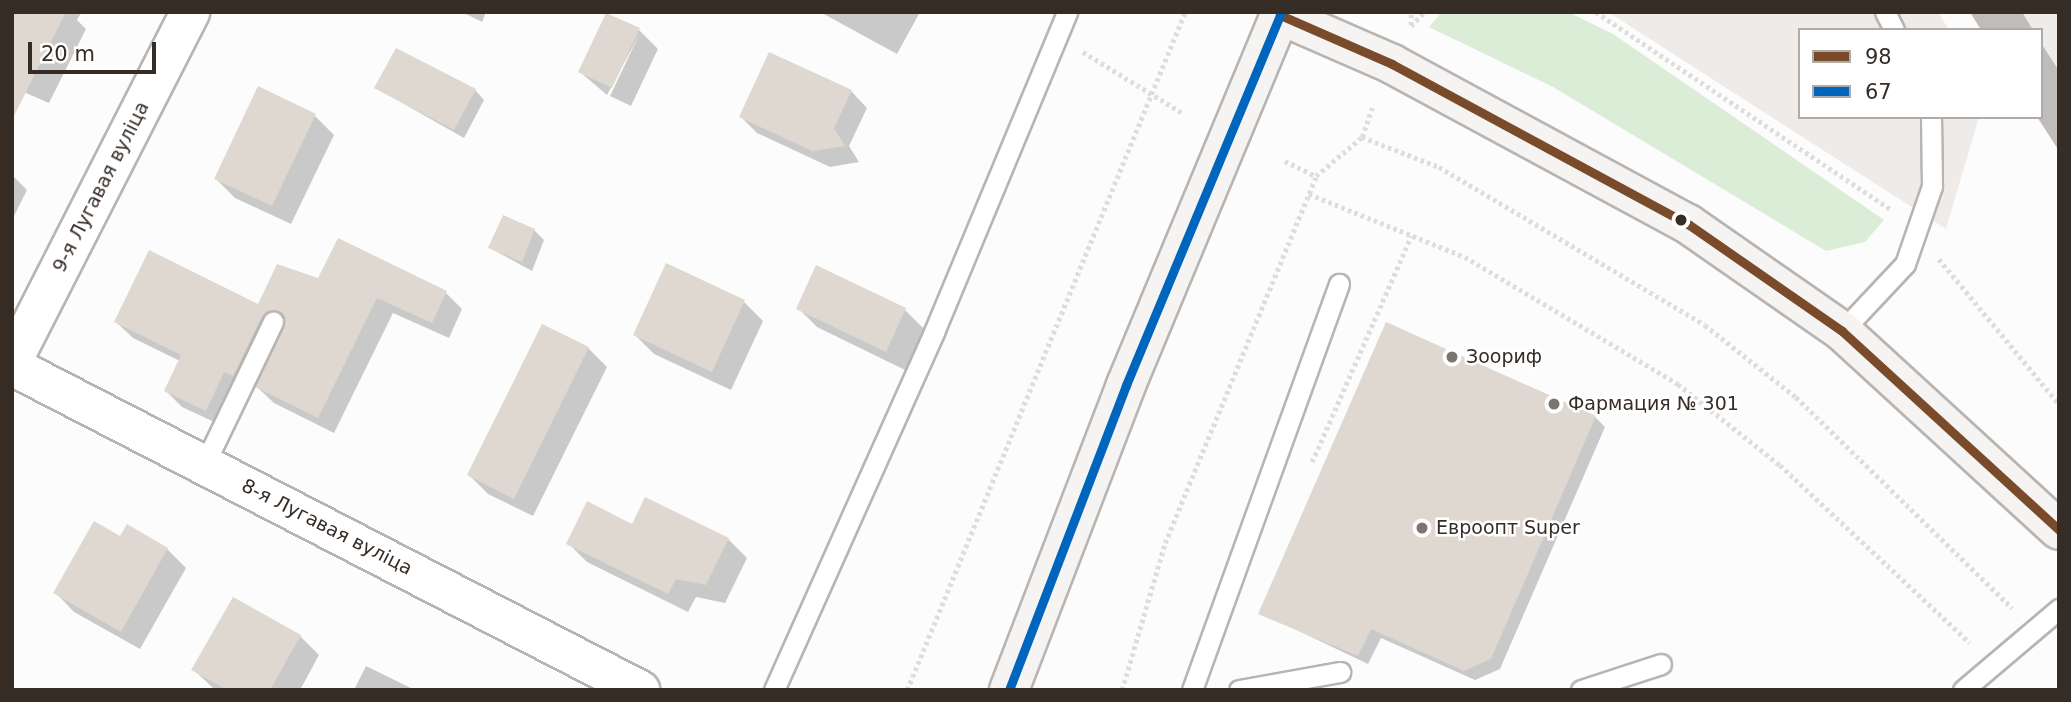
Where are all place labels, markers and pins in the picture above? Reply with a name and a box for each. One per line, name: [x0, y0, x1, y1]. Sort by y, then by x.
unlabelled marker: [1674, 213, 1688, 227]
place label: Зоориф: [1466, 346, 1542, 368]
marker: Зоориф: [1444, 349, 1460, 365]
place label: Фармация № 301: [1568, 393, 1739, 415]
marker: Фармация № 301: [1546, 396, 1562, 412]
place label: Евроопт Super: [1436, 517, 1580, 539]
marker: Евроопт Super: [1414, 520, 1430, 536]

